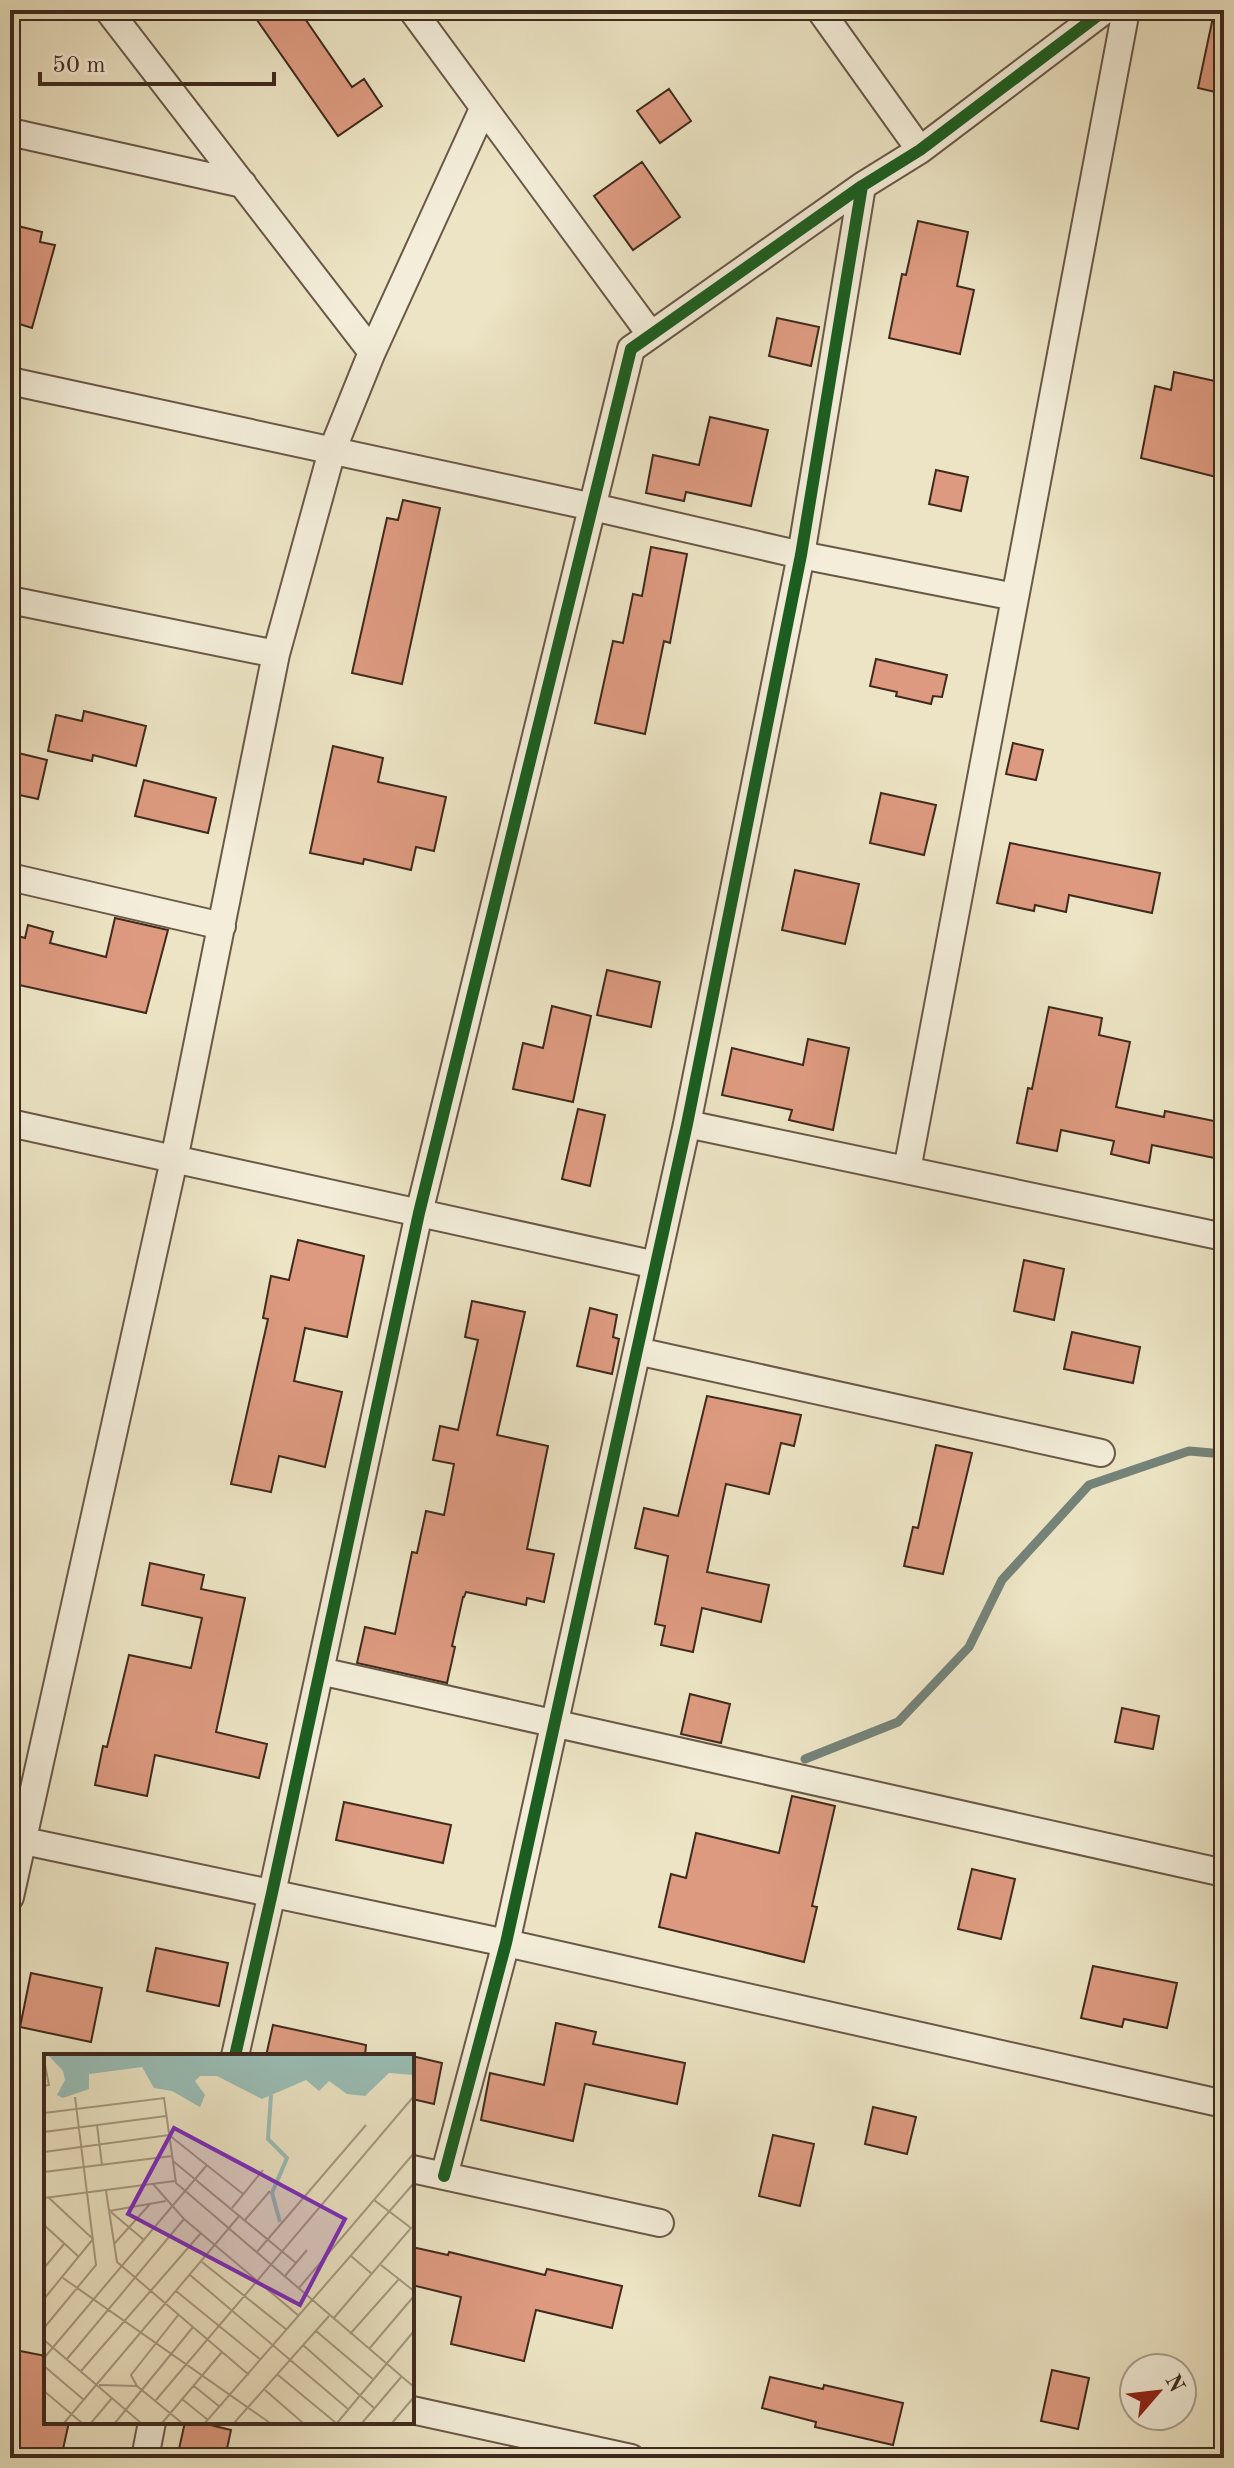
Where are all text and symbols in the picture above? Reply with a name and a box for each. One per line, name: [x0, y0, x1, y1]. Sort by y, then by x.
scale bar: [40, 36, 274, 86]
text: 50 m: [52, 54, 106, 78]
inset map: [44, 2054, 414, 2424]
north arrow: [1118, 2352, 1198, 2432]
text: N: [1160, 2371, 1188, 2396]

